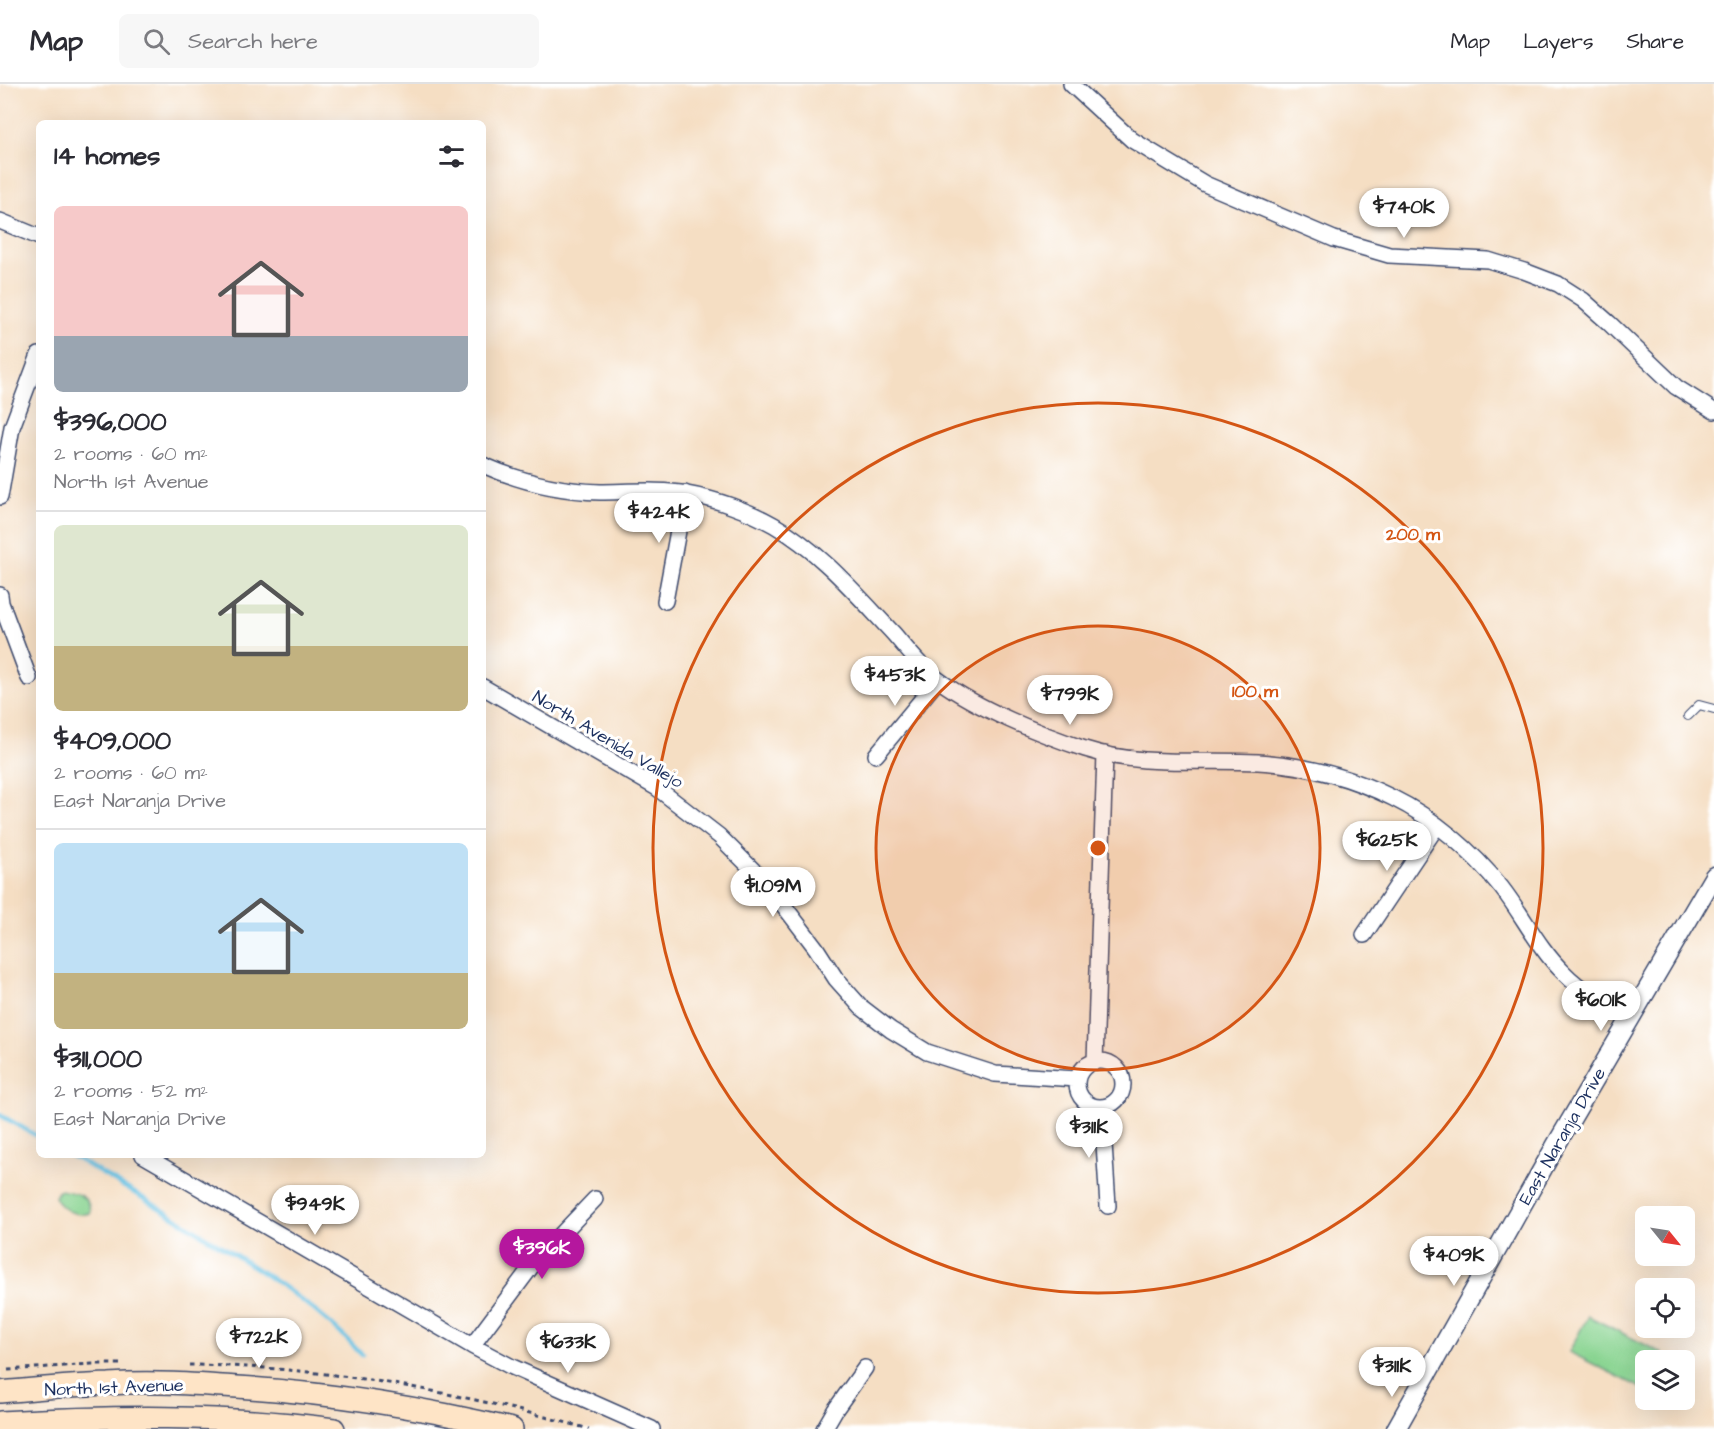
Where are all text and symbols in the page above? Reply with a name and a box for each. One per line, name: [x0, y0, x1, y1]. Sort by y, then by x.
search box: [119, 14, 539, 68]
text: Map: [30, 22, 83, 61]
icon: search: [140, 25, 173, 58]
text: Search here: [188, 26, 318, 57]
text: Map: [1450, 27, 1490, 56]
text: Layers: [1523, 27, 1593, 56]
text: Share: [1626, 27, 1684, 56]
text: 14 homes: [54, 138, 160, 174]
icon: filters: [435, 140, 468, 173]
pin: $740K: [1362, 188, 1446, 239]
text: $740K: [1373, 193, 1435, 221]
icon: home: [207, 245, 315, 353]
text: $396,000: [54, 404, 167, 440]
text: 2 rooms · 60 m²: [54, 440, 208, 468]
text: North 1st Avenue: [54, 468, 209, 496]
pin: $424K: [617, 493, 701, 544]
text: $424K: [628, 498, 690, 526]
text: 200 m: [1385, 522, 1441, 547]
icon: home: [207, 564, 315, 672]
pin: $453K: [853, 656, 937, 707]
text: $453K: [864, 661, 926, 689]
pin: $799K: [1028, 675, 1112, 726]
text: 100 m: [1232, 679, 1279, 704]
text: $799K: [1041, 680, 1099, 708]
street label: North Avenida Vallejo: [528, 684, 688, 794]
text: $409,000: [54, 723, 171, 759]
text: 2 rooms · 60 m²: [54, 759, 208, 787]
text: East Naranja Drive: [54, 787, 226, 815]
pin: $625K: [1345, 821, 1429, 872]
text: $625K: [1356, 826, 1418, 854]
centre of rings: [1088, 838, 1108, 858]
pin: $1.09M: [724, 867, 822, 918]
text: $1.09M: [744, 872, 802, 900]
icon: home: [207, 882, 315, 990]
pin: $601K: [1559, 981, 1643, 1032]
text: $601K: [1576, 986, 1626, 1014]
text: $311,000: [54, 1041, 142, 1077]
street label: East Naranja Drive: [1513, 1063, 1612, 1210]
text: 2 rooms · 52 m²: [54, 1077, 208, 1105]
text: East Naranja Drive: [54, 1105, 226, 1133]
pin: $311K: [1047, 1108, 1131, 1159]
text: $311K: [1070, 1113, 1108, 1141]
pin: $949K: [273, 1185, 357, 1236]
text: $949K: [285, 1190, 345, 1218]
north arrow: [1635, 1206, 1695, 1266]
map controls: [1635, 1206, 1695, 1410]
pin: $396K: [500, 1229, 584, 1280]
text: $396K: [513, 1234, 571, 1262]
pin: $409K: [1412, 1236, 1496, 1287]
text: $409K: [1424, 1241, 1484, 1269]
button: locate: [1635, 1278, 1695, 1338]
pin: $722K: [217, 1318, 301, 1369]
text: $722K: [230, 1323, 288, 1351]
pin: $633K: [526, 1323, 610, 1374]
text: $633K: [540, 1328, 596, 1356]
pin: $311K: [1350, 1347, 1434, 1398]
button: layers: [1635, 1350, 1695, 1410]
text: $311K: [1373, 1352, 1411, 1380]
street label: North 1st Avenue: [44, 1373, 184, 1402]

